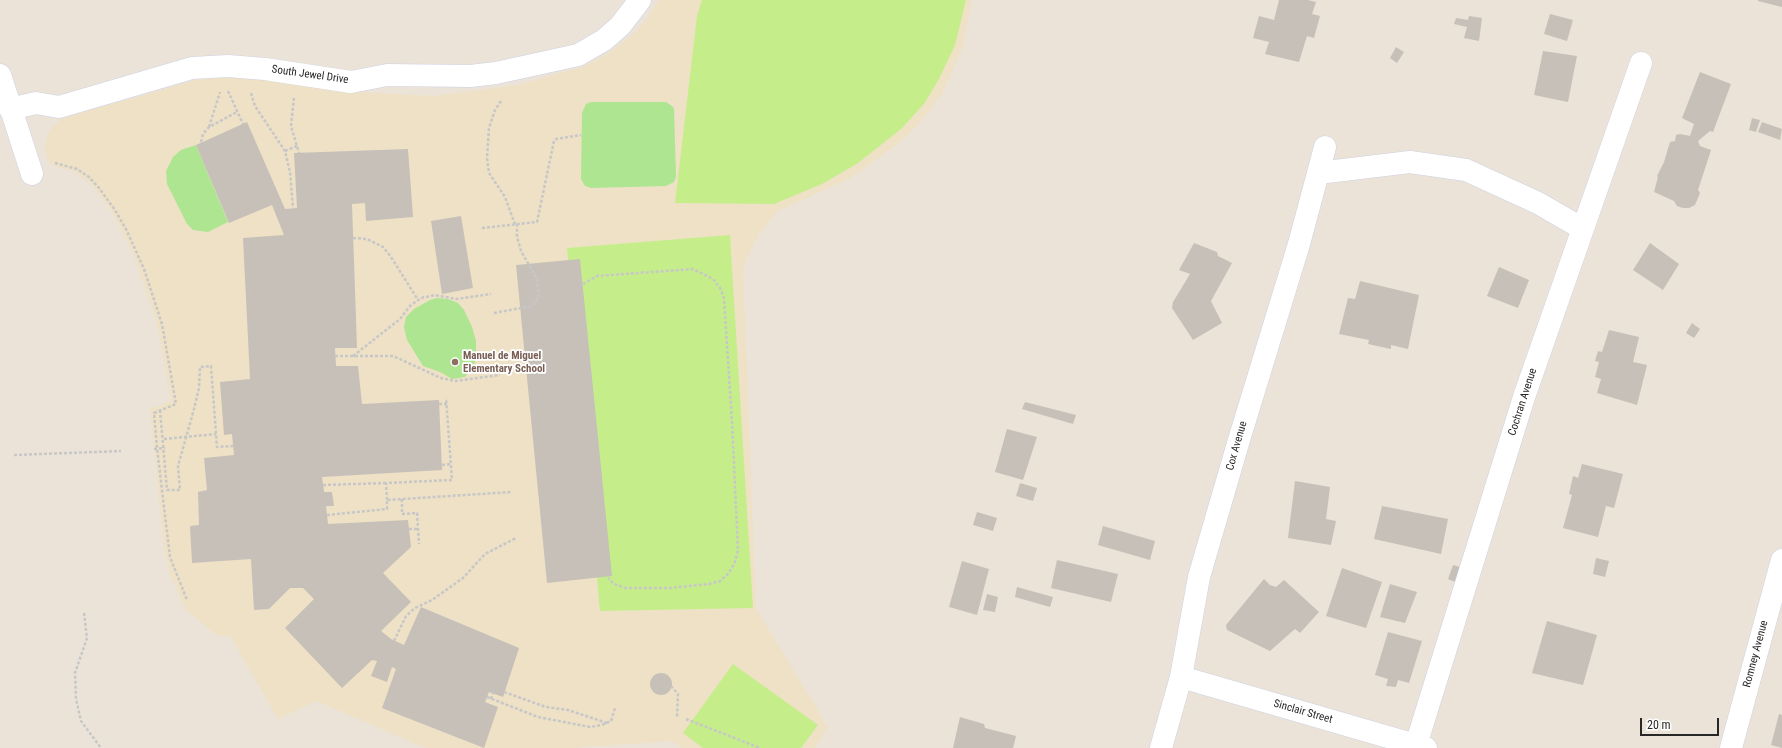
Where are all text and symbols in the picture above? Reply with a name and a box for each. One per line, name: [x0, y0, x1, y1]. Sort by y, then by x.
street label: South Jewel Drive: [271, 63, 349, 87]
place label: Manuel de Miguel Elementary School: [463, 349, 545, 375]
marker: Manuel de Miguel Elementary School: [450, 357, 460, 367]
street label: Cochran Avenue: [1506, 367, 1540, 437]
street label: Cox Avenue: [1224, 420, 1250, 472]
street label: Romney Avenue: [1741, 619, 1771, 689]
street label: Sinclair Street: [1272, 697, 1334, 727]
scale bar: [1642, 710, 1721, 736]
text: 20 m: [1647, 718, 1671, 732]

